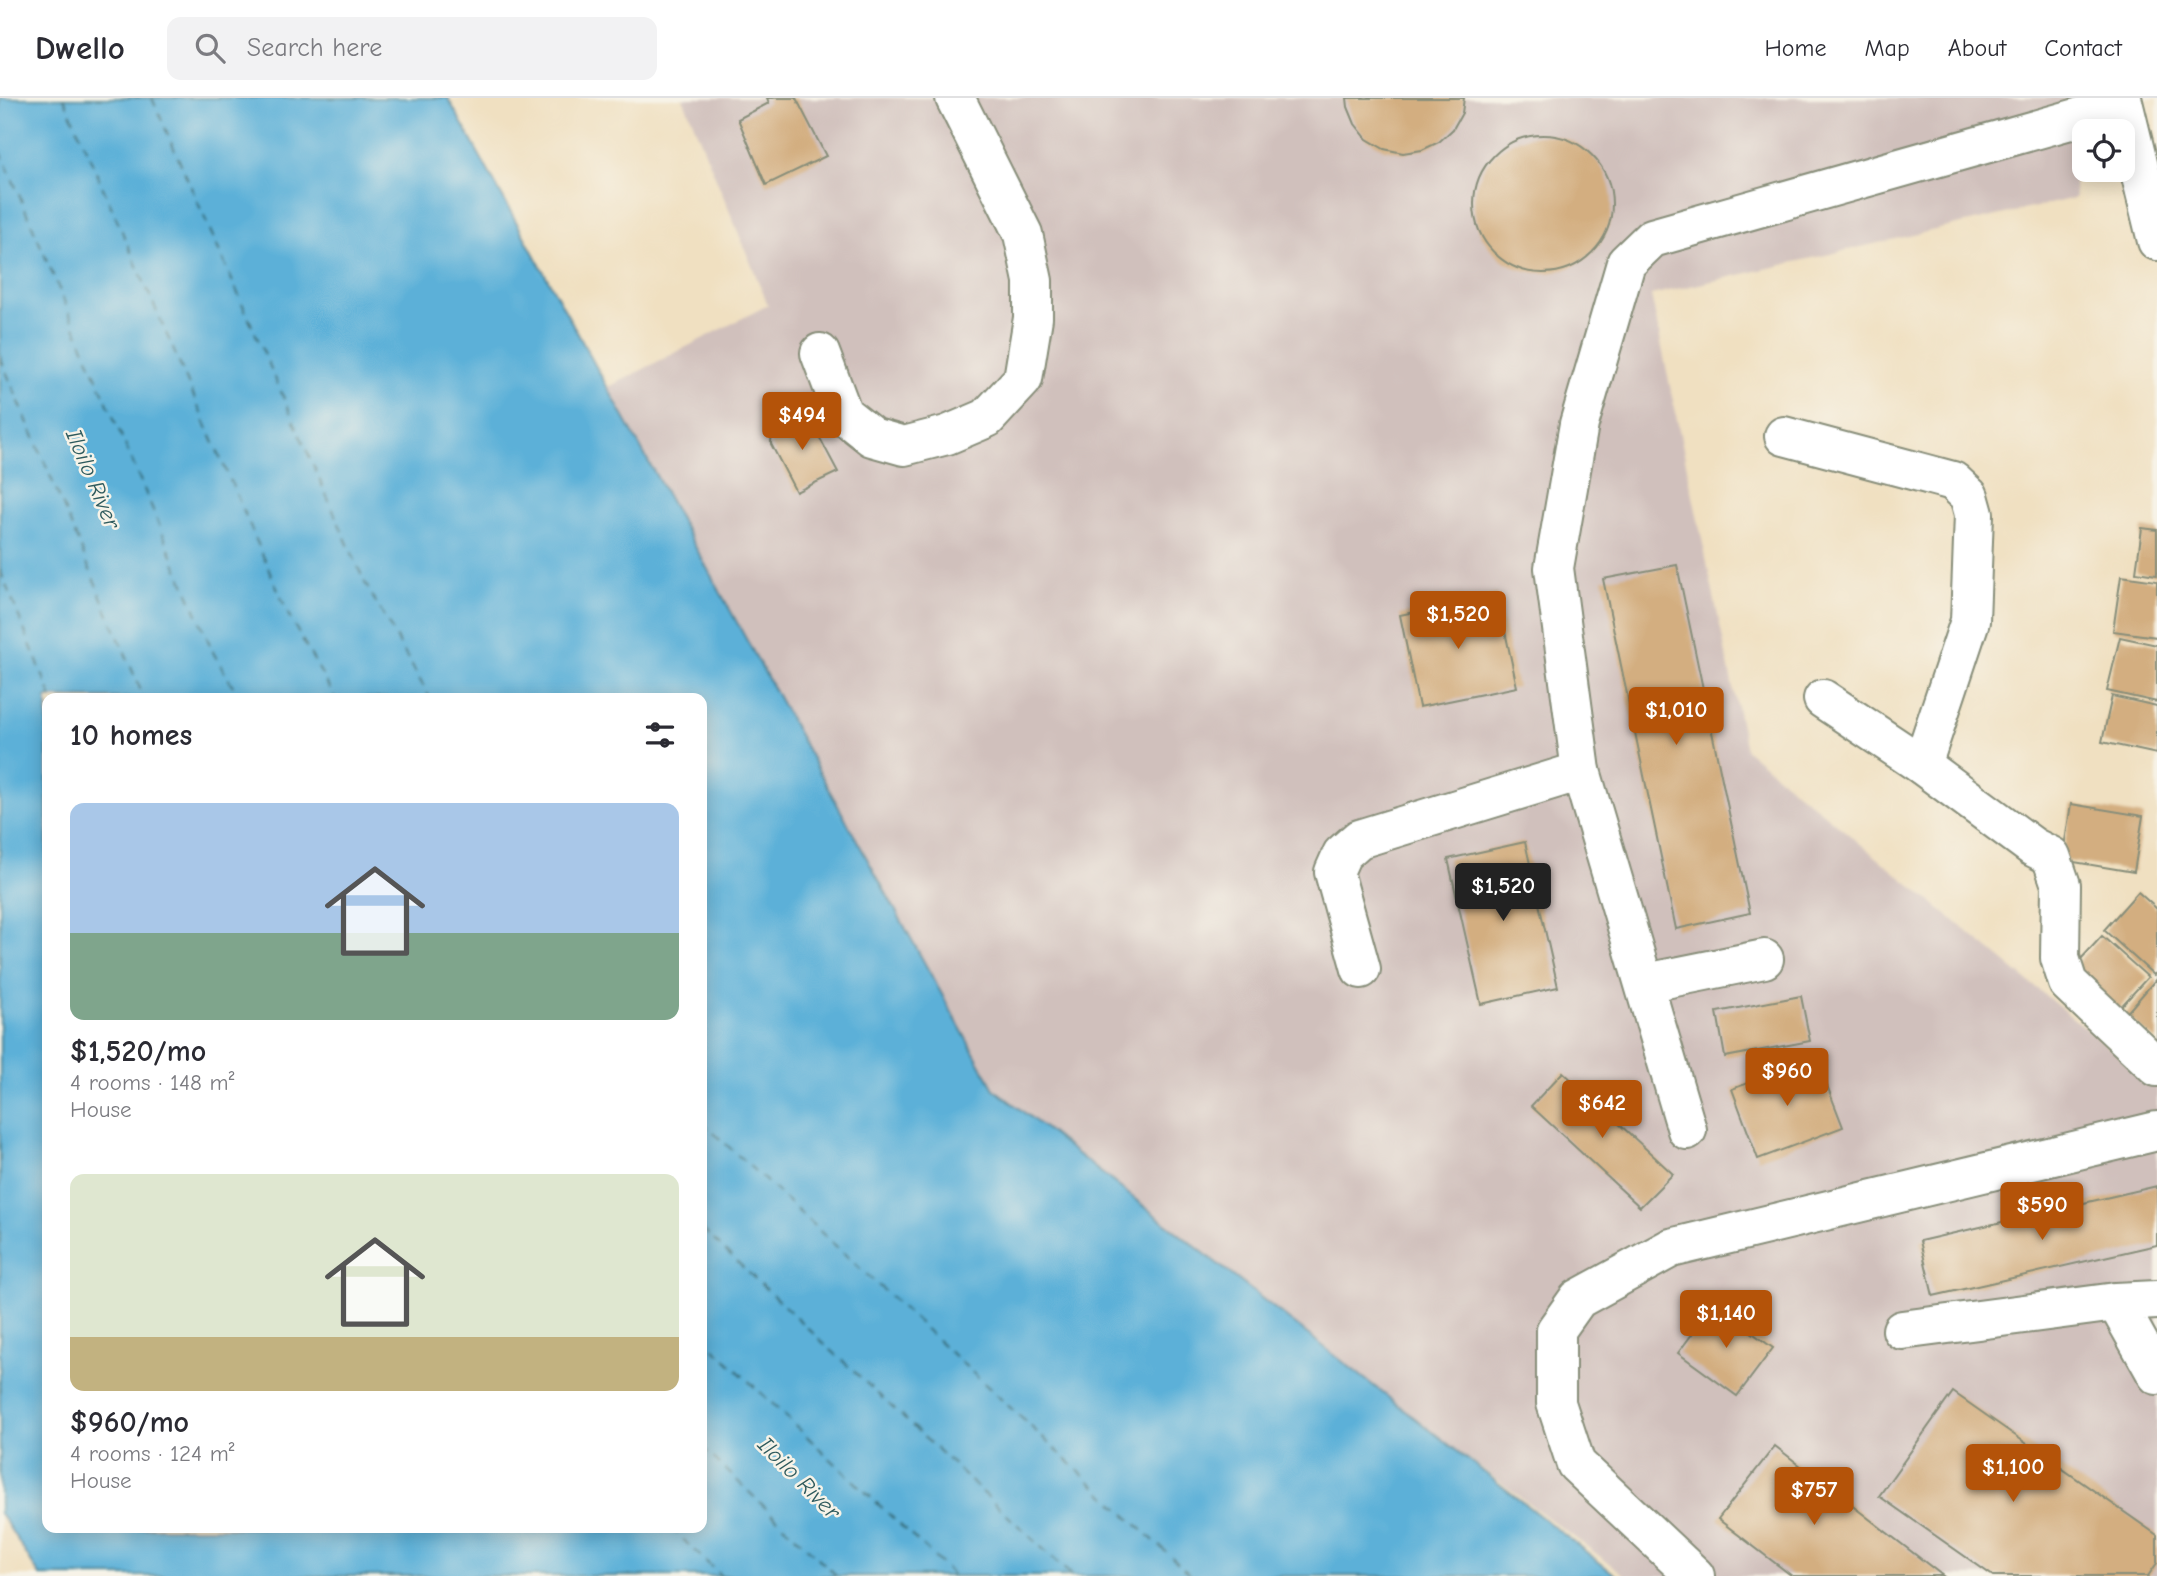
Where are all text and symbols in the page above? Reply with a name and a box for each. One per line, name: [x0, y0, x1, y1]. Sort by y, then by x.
search box: [167, 17, 657, 80]
text: Dwello: [35, 29, 125, 67]
icon: search: [191, 29, 229, 67]
text: Search here: [247, 33, 382, 63]
text: Home: [1765, 34, 1826, 62]
text: Map: [1864, 34, 1910, 62]
text: About: [1948, 34, 2006, 62]
text: Contact: [2044, 34, 2122, 62]
map controls: [2072, 119, 2135, 182]
button: locate: [2072, 119, 2135, 182]
pin: $494: [761, 392, 843, 452]
text: $494: [778, 401, 826, 428]
water label: Iloilo River: [60, 424, 126, 534]
pin: $1,520: [1401, 592, 1515, 651]
text: $1,520: [1426, 600, 1490, 627]
pin: $1,010: [1619, 688, 1733, 747]
text: $1,010: [1645, 696, 1707, 723]
icon: filters: [641, 716, 679, 754]
text: 10 homes: [70, 718, 192, 753]
icon: home: [312, 848, 438, 974]
pin: $1,520: [1446, 864, 1560, 923]
text: $1,520: [1471, 872, 1535, 899]
text: $1,520/mo: [70, 1034, 206, 1069]
pin: $960: [1746, 1048, 1828, 1108]
text: $960: [1761, 1057, 1813, 1084]
text: 4 rooms · 148 m²: [70, 1069, 234, 1096]
pin: $642: [1561, 1080, 1643, 1140]
text: $642: [1578, 1089, 1626, 1116]
text: House: [70, 1096, 132, 1123]
pin: $590: [2001, 1182, 2083, 1242]
text: $590: [2016, 1191, 2068, 1218]
icon: home: [312, 1219, 438, 1345]
pin: $1,140: [1669, 1290, 1783, 1350]
text: $1,140: [1696, 1299, 1756, 1326]
text: $960/mo: [70, 1405, 189, 1440]
water label: Iloilo River: [751, 1430, 846, 1525]
text: 4 rooms · 124 m²: [70, 1440, 234, 1467]
pin: $1,100: [1956, 1444, 2070, 1504]
text: $1,100: [1982, 1453, 2044, 1480]
text: House: [70, 1467, 132, 1494]
pin: $757: [1773, 1468, 1855, 1527]
text: $757: [1791, 1476, 1837, 1503]

